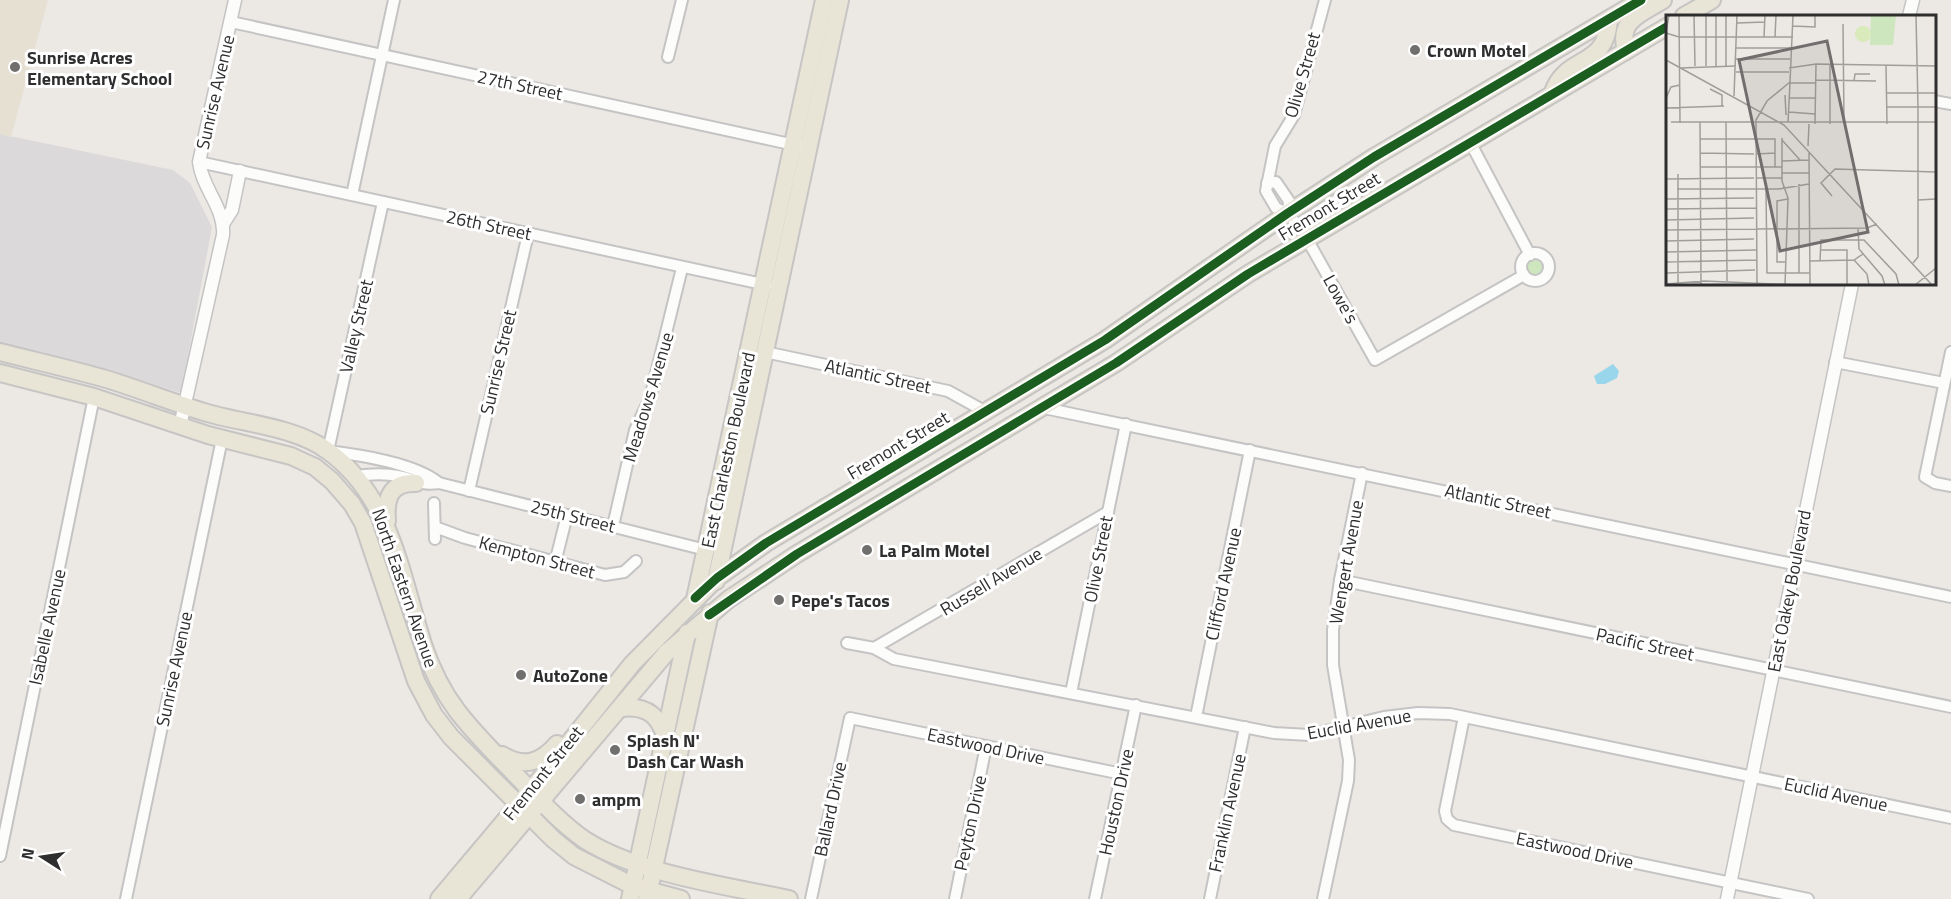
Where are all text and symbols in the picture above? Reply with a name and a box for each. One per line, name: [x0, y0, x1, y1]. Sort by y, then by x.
inset map: [1666, 15, 1936, 285]
street label: Olive Street: [1277, 28, 1327, 121]
street label: Sunrise Avenue: [189, 32, 241, 152]
place label: Crown Motel: [1427, 37, 1526, 64]
marker: Crown Motel: [1408, 43, 1422, 57]
place label: Sunrise Acres Elementary School: [27, 44, 172, 92]
marker: Sunrise Acres Elementary School: [8, 60, 22, 74]
street label: 27th Street: [475, 63, 566, 107]
street label: Fremont Street: [1273, 164, 1386, 247]
street label: 26th Street: [444, 203, 535, 247]
street label: Lowe's: [1316, 270, 1366, 328]
street label: Valley Street: [332, 276, 380, 375]
street label: Sunrise Street: [473, 306, 523, 417]
street label: Meadows Avenue: [615, 329, 681, 465]
street label: East Charleston Boulevard: [694, 350, 762, 550]
street label: Atlantic Street: [822, 352, 934, 401]
street label: Fremont Street: [842, 403, 955, 486]
street label: Atlantic Street: [1442, 477, 1554, 526]
street label: 25th Street: [528, 492, 619, 540]
street label: Wengert Avenue: [1322, 498, 1370, 626]
street label: North Eastern Avenue: [365, 505, 445, 671]
street label: East Oakey Boulevard: [1760, 508, 1818, 674]
street label: Olive Street: [1076, 513, 1120, 605]
street label: Clifford Avenue: [1198, 525, 1248, 643]
street label: Kempton Street: [476, 529, 599, 586]
place label: La Palm Motel: [879, 537, 990, 564]
street label: Russell Avenue: [935, 540, 1047, 622]
marker: La Palm Motel: [860, 543, 874, 557]
street label: Isabelle Avenue: [22, 566, 72, 688]
place label: Pepe's Tacos: [791, 587, 890, 614]
marker: Pepe's Tacos: [772, 593, 786, 607]
street label: Sunrise Avenue: [149, 609, 199, 729]
street label: Pacific Street: [1594, 620, 1697, 668]
place label: AutoZone: [533, 662, 608, 689]
marker: AutoZone: [514, 668, 528, 682]
street label: Euclid Avenue: [1305, 702, 1413, 746]
street label: Fremont Street: [496, 719, 590, 826]
street label: Eastwood Drive: [925, 720, 1047, 772]
place label: Splash N' Dash Car Wash: [627, 727, 744, 775]
marker: Splash N' Dash Car Wash: [608, 743, 622, 757]
street label: Houston Drive: [1092, 746, 1140, 858]
street label: Franklin Avenue: [1201, 751, 1253, 875]
street label: Ballard Drive: [807, 759, 853, 859]
street label: Euclid Avenue: [1782, 770, 1890, 818]
street label: Peyton Drive: [947, 773, 993, 873]
place label: ampm: [592, 786, 641, 813]
marker: ampm: [573, 792, 587, 806]
street label: Eastwood Drive: [1514, 824, 1636, 876]
north arrow: [12, 827, 72, 887]
text: N: [14, 846, 40, 862]

